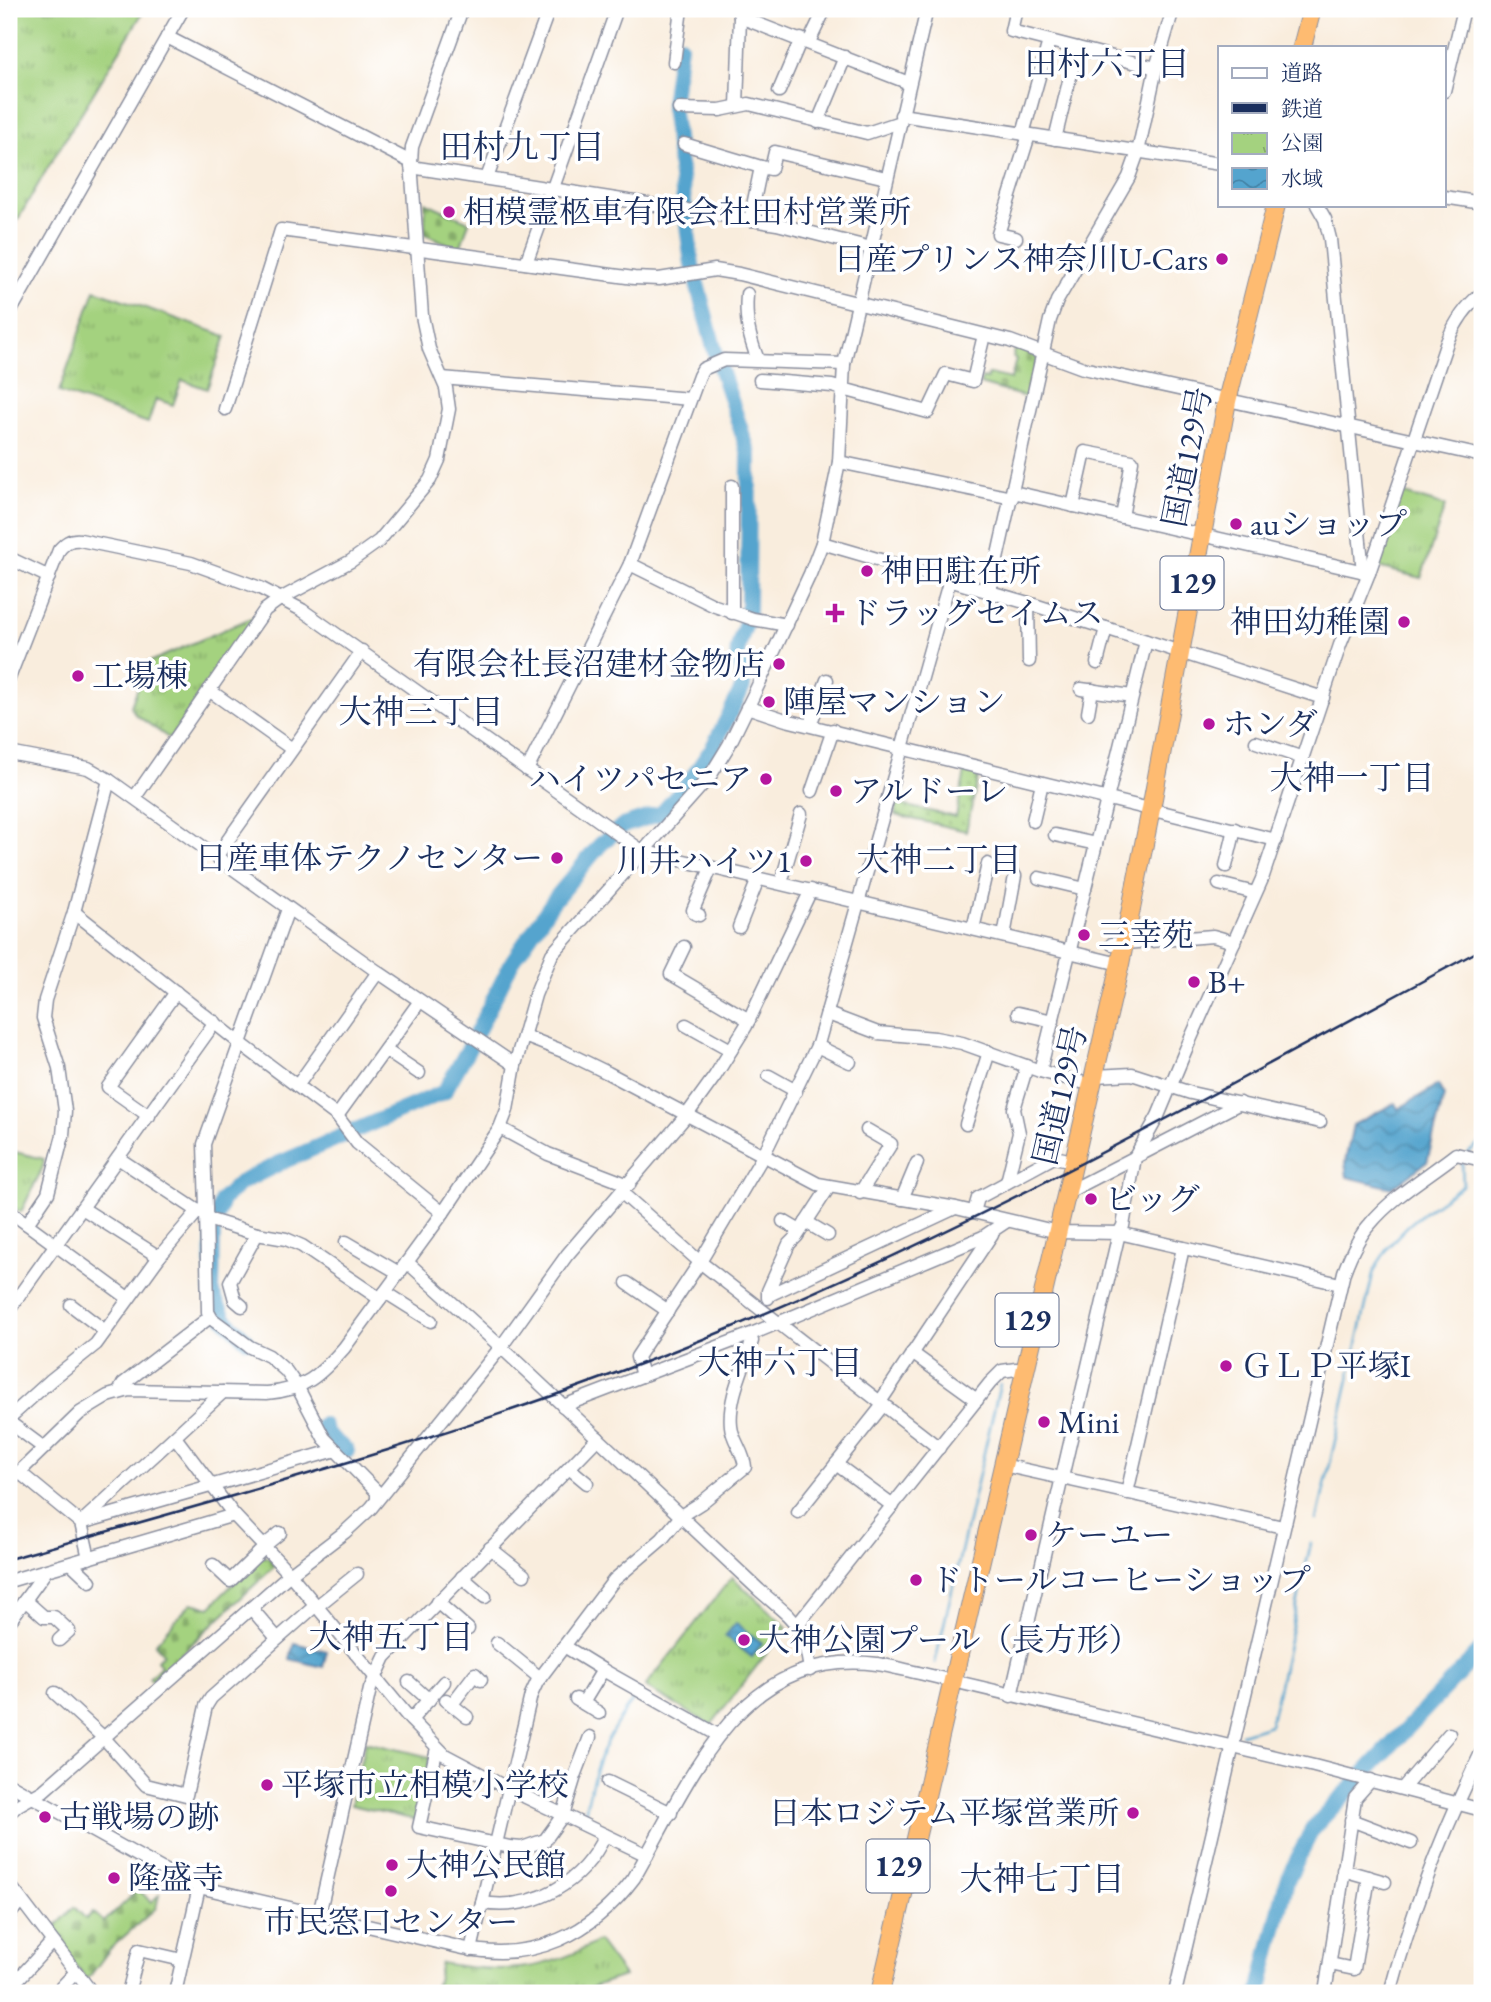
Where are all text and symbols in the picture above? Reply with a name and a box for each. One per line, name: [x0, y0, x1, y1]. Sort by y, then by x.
district label: 田村六丁目: [1025, 42, 1190, 85]
legend: [1218, 46, 1446, 206]
text: 道路: [1281, 59, 1323, 86]
text: 鉄道: [1281, 95, 1323, 122]
district label: 田村九丁目: [440, 125, 605, 168]
text: 公園: [1281, 129, 1323, 156]
text: 水域: [1281, 165, 1323, 192]
place label: 相模霊柩車有限会社田村営業所: [463, 191, 911, 233]
marker: 相模霊柩車有限会社田村営業所: [441, 204, 457, 220]
place label: 日産プリンス神奈川U-Cars: [833, 238, 1208, 280]
marker: 日産プリンス神奈川U-Cars: [1214, 251, 1230, 267]
street label: 国道129号: [1153, 383, 1221, 531]
place label: auショップ: [1250, 503, 1407, 545]
marker: auショップ: [1228, 516, 1244, 532]
place label: 神田駐在所: [881, 550, 1041, 592]
road number: 129: [1160, 556, 1224, 610]
marker: 神田駐在所: [859, 563, 875, 579]
place label: ドラッグセイムス: [849, 592, 1103, 634]
place label: 神田幼稚園: [1230, 601, 1390, 643]
marker: ドラッグセイムス: [827, 605, 843, 621]
marker: 神田幼稚園: [1396, 614, 1412, 630]
place label: 有限会社長沼建材金物店: [413, 643, 765, 685]
place label: 工場棟: [92, 655, 188, 697]
marker: 有限会社長沼建材金物店: [771, 656, 787, 672]
marker: 工場棟: [70, 668, 86, 684]
place label: 陣屋マンション: [783, 681, 1006, 723]
district label: 大神三丁目: [339, 690, 504, 733]
marker: 陣屋マンション: [761, 694, 777, 710]
place label: ホンダ: [1223, 703, 1318, 745]
marker: ホンダ: [1201, 716, 1217, 732]
district label: 大神一丁目: [1270, 756, 1435, 799]
place label: ハイツパセニア: [529, 758, 752, 800]
place label: アルドーレ: [850, 770, 1008, 812]
marker: ハイツパセニア: [758, 771, 774, 787]
marker: アルドーレ: [828, 783, 844, 799]
place label: 日産車体テクノセンター: [195, 837, 543, 879]
district label: 大神二丁目: [857, 838, 1022, 881]
place label: 川井ハイツ1: [617, 840, 792, 882]
marker: 日産車体テクノセンター: [549, 850, 565, 866]
marker: 川井ハイツ1: [798, 853, 814, 869]
place label: 三幸苑: [1098, 914, 1194, 956]
marker: 三幸苑: [1076, 927, 1092, 943]
place label: B+: [1208, 961, 1246, 1003]
marker: B+: [1186, 974, 1202, 990]
street label: 国道129号: [1024, 1021, 1096, 1169]
place label: ビッグ: [1105, 1178, 1200, 1220]
marker: ビッグ: [1083, 1191, 1099, 1207]
road number: 129: [996, 1294, 1058, 1346]
district label: 大神六丁目: [698, 1341, 863, 1384]
place label: ＧＬＰ平塚Ⅰ: [1240, 1345, 1411, 1387]
marker: ＧＬＰ平塚Ⅰ: [1218, 1358, 1234, 1374]
place label: Mini: [1058, 1401, 1120, 1443]
marker: Mini: [1036, 1414, 1052, 1430]
place label: ケーユー: [1045, 1514, 1173, 1556]
marker: ケーユー: [1023, 1527, 1039, 1543]
place label: ドトールコーヒーショップ: [930, 1559, 1311, 1601]
marker: ドトールコーヒーショップ: [908, 1572, 924, 1588]
district label: 大神五丁目: [309, 1615, 474, 1658]
place label: 大神公園プール（長方形）: [758, 1619, 1140, 1661]
marker: 大神公園プール（長方形）: [736, 1632, 752, 1648]
place label: 平塚市立相模小学校: [281, 1764, 569, 1806]
marker: 平塚市立相模小学校: [259, 1777, 275, 1793]
place label: 日本ロジテム平塚営業所: [769, 1792, 1119, 1834]
place label: 古戦場の跡: [59, 1796, 219, 1838]
marker: 日本ロジテム平塚営業所: [1125, 1805, 1141, 1821]
marker: 古戦場の跡: [37, 1809, 53, 1825]
road number: 129: [866, 1840, 930, 1892]
place label: 大神公民館: [406, 1844, 566, 1886]
place label: 隆盛寺: [128, 1857, 224, 1899]
marker: 大神公民館: [384, 1857, 400, 1873]
district label: 大神七丁目: [960, 1857, 1125, 1900]
marker: 隆盛寺: [106, 1870, 122, 1886]
marker: 市民窓口センター: [383, 1883, 399, 1899]
place label: 市民窓口センター: [264, 1901, 518, 1943]

